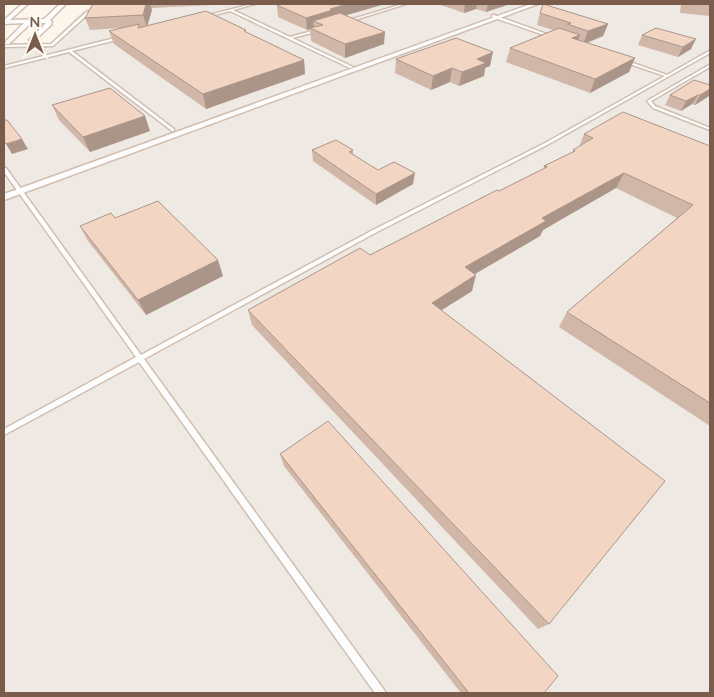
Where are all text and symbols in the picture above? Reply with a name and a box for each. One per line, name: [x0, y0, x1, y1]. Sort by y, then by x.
north arrow: [10, 10, 60, 60]
text: N: [30, 13, 40, 30]

